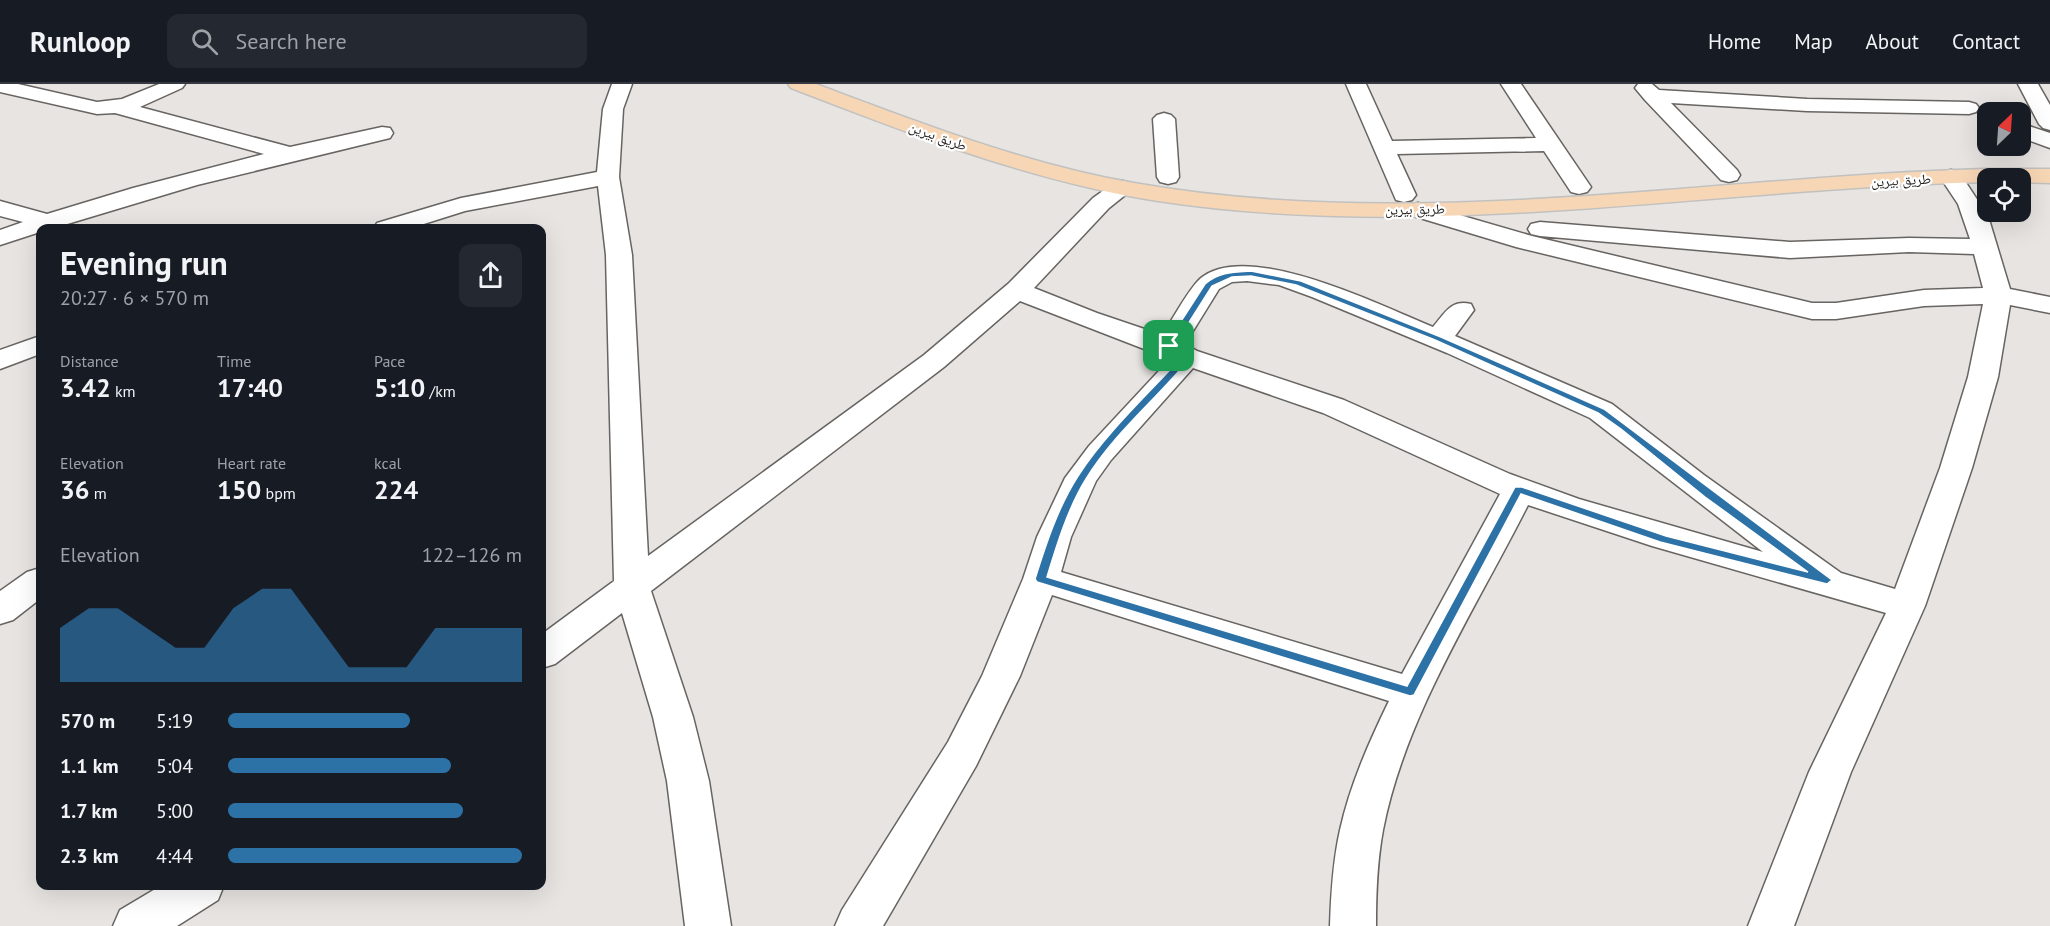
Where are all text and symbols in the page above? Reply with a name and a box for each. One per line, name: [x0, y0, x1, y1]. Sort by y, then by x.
search box: [167, 14, 587, 68]
text: Runloop: [30, 23, 131, 60]
icon: search: [188, 25, 221, 58]
text: Search here: [236, 27, 347, 55]
text: Home: [1708, 28, 1761, 55]
text: Map: [1794, 28, 1833, 55]
text: About: [1866, 28, 1919, 55]
text: Contact: [1952, 28, 2020, 55]
north arrow: [1977, 102, 2031, 156]
map controls: [1977, 102, 2031, 222]
street label: طريق بيرين: [906, 117, 969, 156]
button: locate: [1977, 168, 2031, 222]
street label: طريق بيرين: [1871, 169, 1931, 192]
street label: طريق بيرين: [1385, 199, 1445, 220]
text: Evening run: [60, 241, 228, 284]
button: share: [459, 244, 522, 307]
text: 20:27 · 6 × 570 m: [60, 285, 209, 311]
pin: [1143, 320, 1194, 371]
icon: arrive: [1152, 329, 1185, 362]
text: Distance: [60, 351, 119, 371]
text: Time: [217, 351, 251, 371]
text: Pace: [374, 351, 405, 371]
text: 3.42: [60, 371, 111, 404]
text: 17:40: [217, 371, 283, 404]
text: 5:10: [374, 371, 425, 404]
text: km: [111, 381, 136, 401]
text: /km: [425, 381, 456, 401]
text: Elevation: [60, 453, 124, 473]
text: Heart rate: [217, 453, 286, 473]
text: kcal: [374, 453, 401, 473]
text: 36: [60, 473, 89, 506]
text: 150: [217, 473, 261, 506]
text: 224: [374, 473, 418, 506]
text: m: [89, 483, 107, 503]
text: bpm: [261, 483, 296, 503]
text: Elevation: [60, 542, 140, 568]
text: 122–126 m: [422, 542, 522, 568]
text: 570 m: [60, 708, 115, 734]
text: 5:19: [156, 708, 193, 734]
text: 1.1 km: [60, 753, 119, 779]
text: 5:04: [156, 753, 193, 779]
text: 1.7 km: [60, 798, 118, 824]
text: 5:00: [156, 798, 193, 824]
text: 2.3 km: [60, 843, 119, 869]
text: 4:44: [156, 843, 193, 869]

